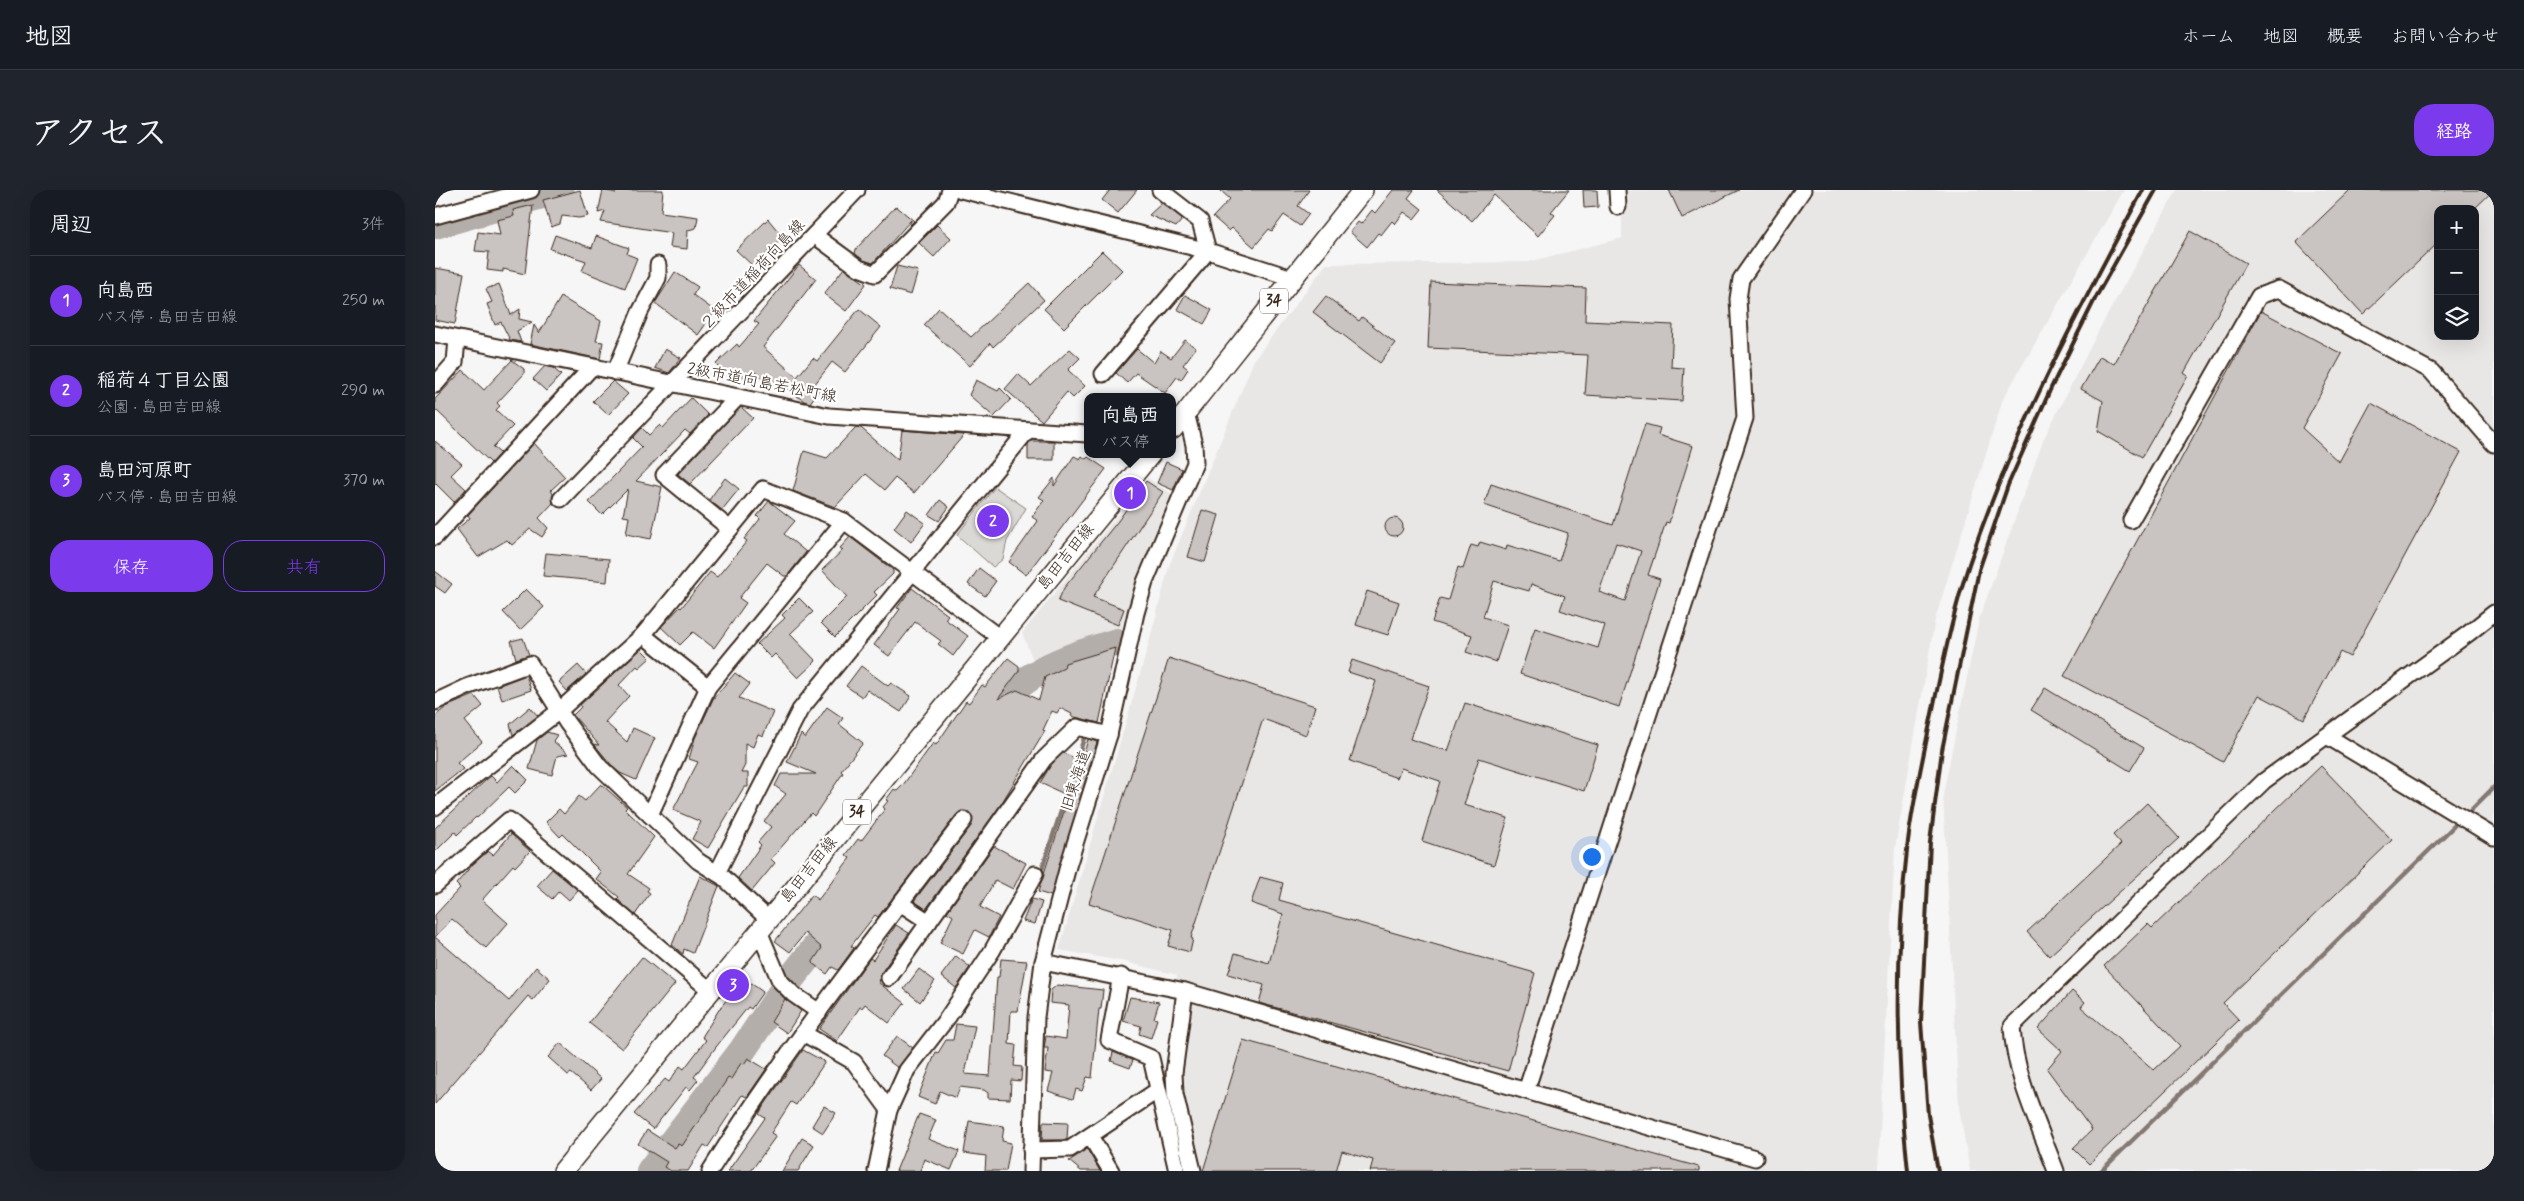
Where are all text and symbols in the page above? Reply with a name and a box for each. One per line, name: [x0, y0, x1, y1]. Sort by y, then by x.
text: 地図: [25, 22, 73, 53]
text: ホーム: [2182, 25, 2235, 49]
text: 地図: [2263, 25, 2299, 49]
text: 概要: [2327, 25, 2363, 49]
text: お問い合わせ: [2391, 25, 2499, 49]
button: 経路: [2414, 104, 2494, 156]
text: アクセス: [30, 111, 168, 157]
map controls: [2434, 205, 2479, 340]
button: +: [2434, 205, 2479, 250]
text: 周辺: [50, 211, 92, 239]
text: 3件: [362, 214, 385, 235]
street label: ２級市道稲荷向島線: [696, 215, 810, 335]
button: −: [2434, 250, 2479, 295]
text: 向島西: [97, 278, 154, 303]
road number: 34: [1260, 288, 1288, 314]
text: 1: [62, 290, 70, 311]
text: 250 m: [342, 290, 385, 311]
button: layers: [2434, 295, 2479, 340]
text: バス停 · 島田吉田線: [97, 307, 237, 328]
street label: 2級市道向島若松町線: [685, 358, 839, 408]
text: 稲荷４丁目公園: [97, 368, 230, 393]
text: 2: [62, 380, 70, 401]
text: 290 m: [341, 380, 385, 401]
popup: [1084, 393, 1176, 458]
text: 公園 · 島田吉田線: [97, 397, 221, 418]
text: 向島西: [1101, 403, 1159, 428]
text: バス停: [1101, 432, 1150, 453]
text: 島田河原町: [97, 458, 192, 483]
text: 3: [62, 470, 70, 491]
text: 370 m: [343, 470, 385, 491]
pin: 1: [1114, 474, 1146, 512]
text: バス停 · 島田吉田線: [97, 487, 237, 508]
pin: 2: [977, 502, 1009, 540]
street label: 島田吉田線: [1033, 519, 1099, 595]
button: 保存: [50, 540, 213, 592]
button: 共有: [223, 540, 385, 592]
street label: 旧東海道: [1056, 747, 1096, 815]
road number: 34: [843, 800, 871, 824]
street label: 島田吉田線: [776, 832, 842, 908]
your location: [1579, 844, 1605, 870]
pin: 3: [717, 966, 749, 1004]

